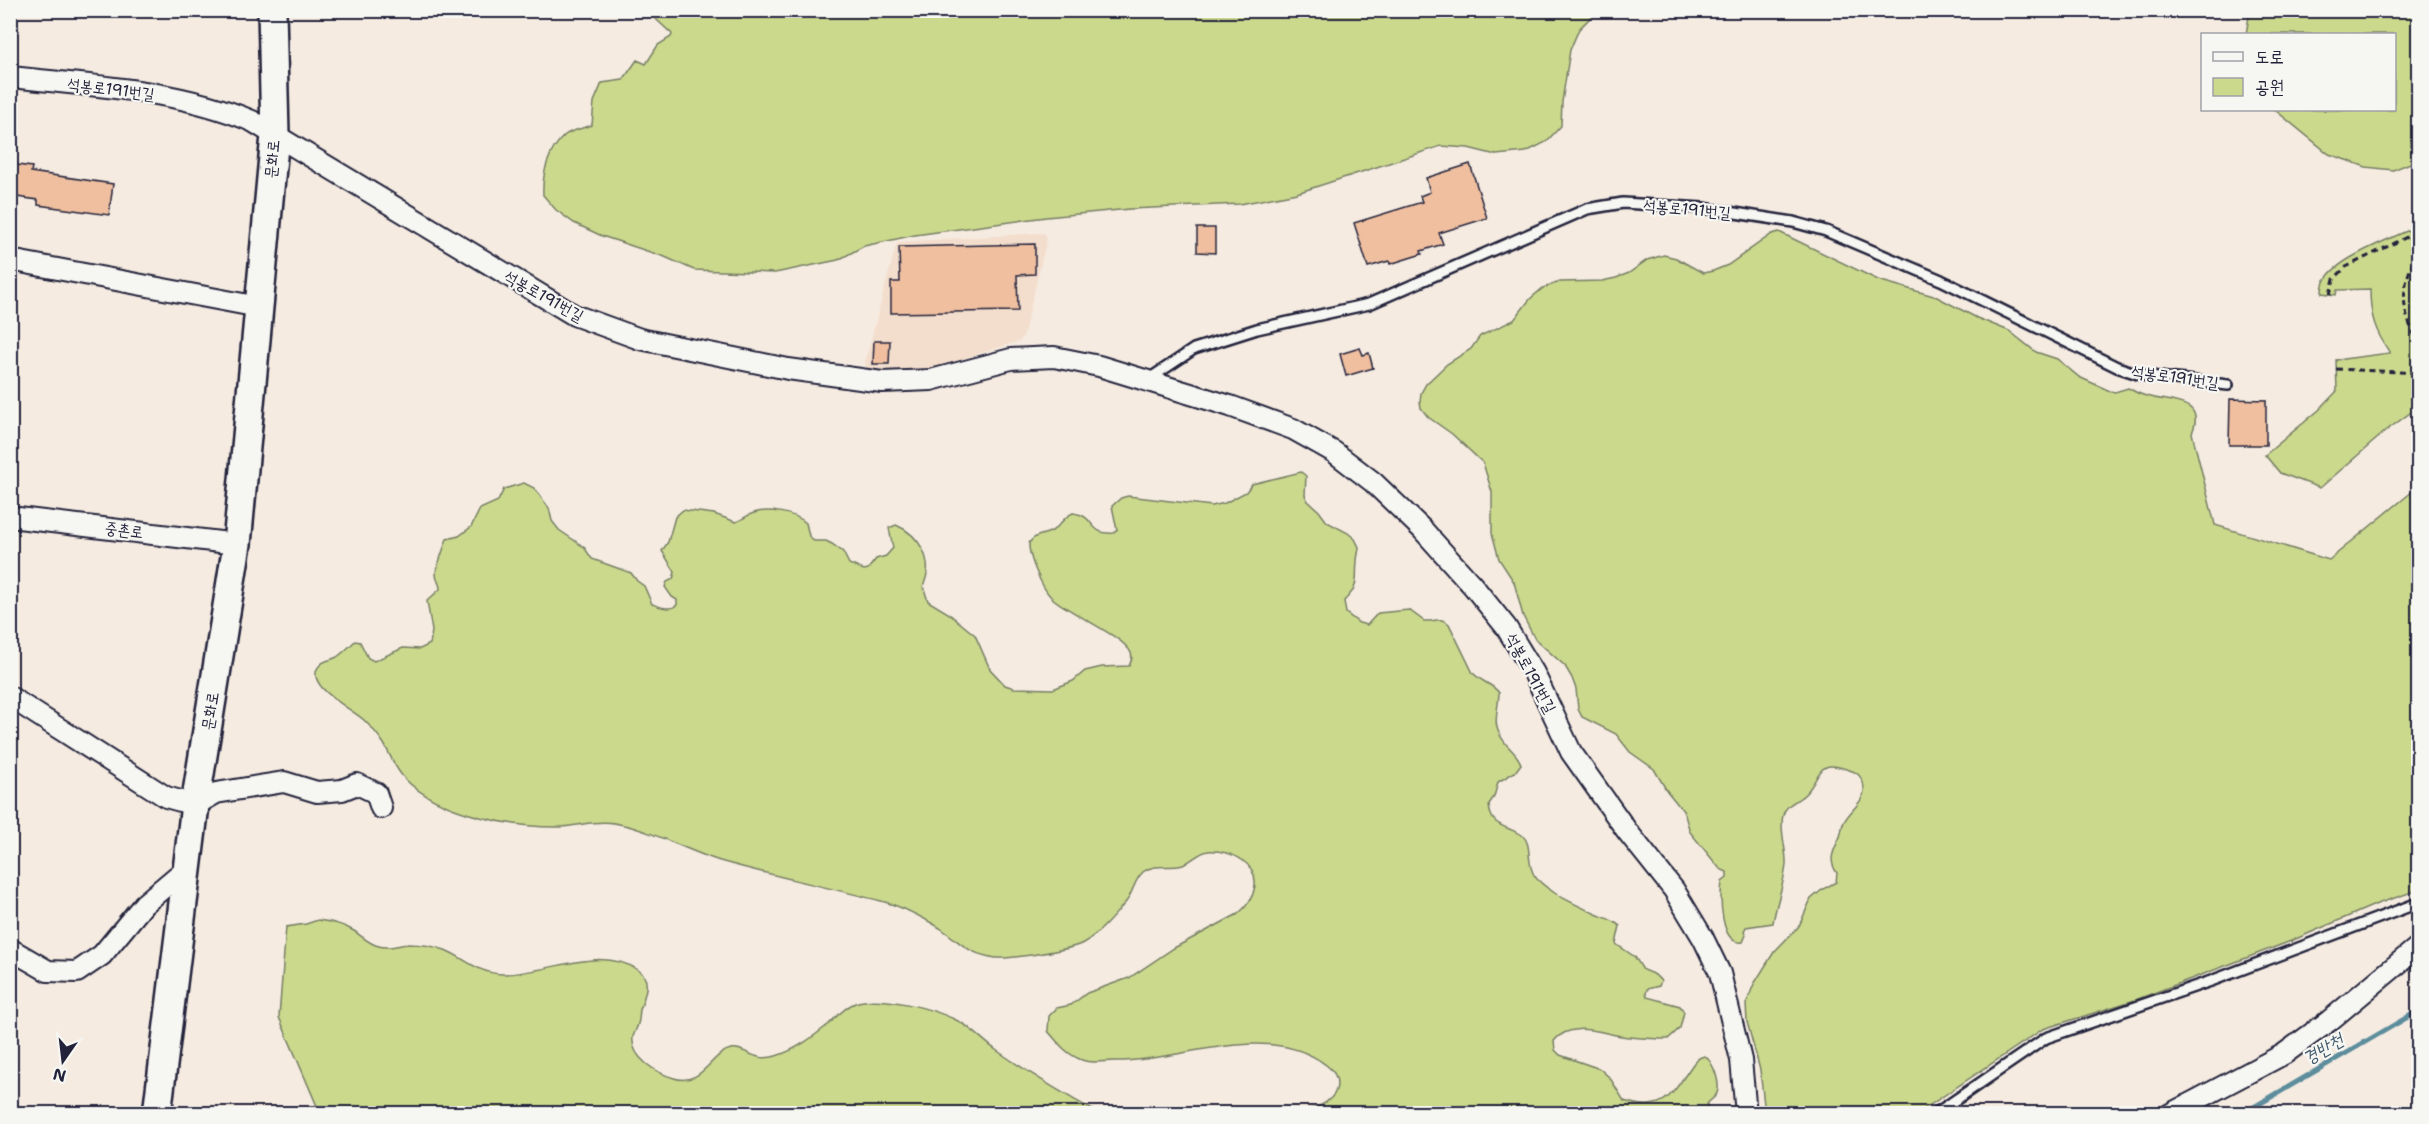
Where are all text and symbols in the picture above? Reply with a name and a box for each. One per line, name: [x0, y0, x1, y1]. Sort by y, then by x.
legend: [2201, 33, 2396, 111]
text: 도로: [2255, 45, 2284, 69]
street label: 석봉로191번길: [66, 73, 156, 105]
text: 공원: [2255, 75, 2284, 99]
street label: 문화로: [260, 139, 284, 179]
street label: 석봉로191번길: [1642, 195, 1732, 223]
street label: 석봉로191번길: [501, 266, 588, 327]
street label: 석봉로191번길: [2130, 360, 2220, 394]
street label: 중촌로: [104, 517, 144, 543]
street label: 석봉로191번길: [1501, 629, 1561, 717]
street label: 문화로: [197, 690, 223, 732]
water label: 경반천: [2298, 1027, 2349, 1070]
north arrow: [33, 1031, 93, 1091]
text: N: [51, 1063, 68, 1087]

